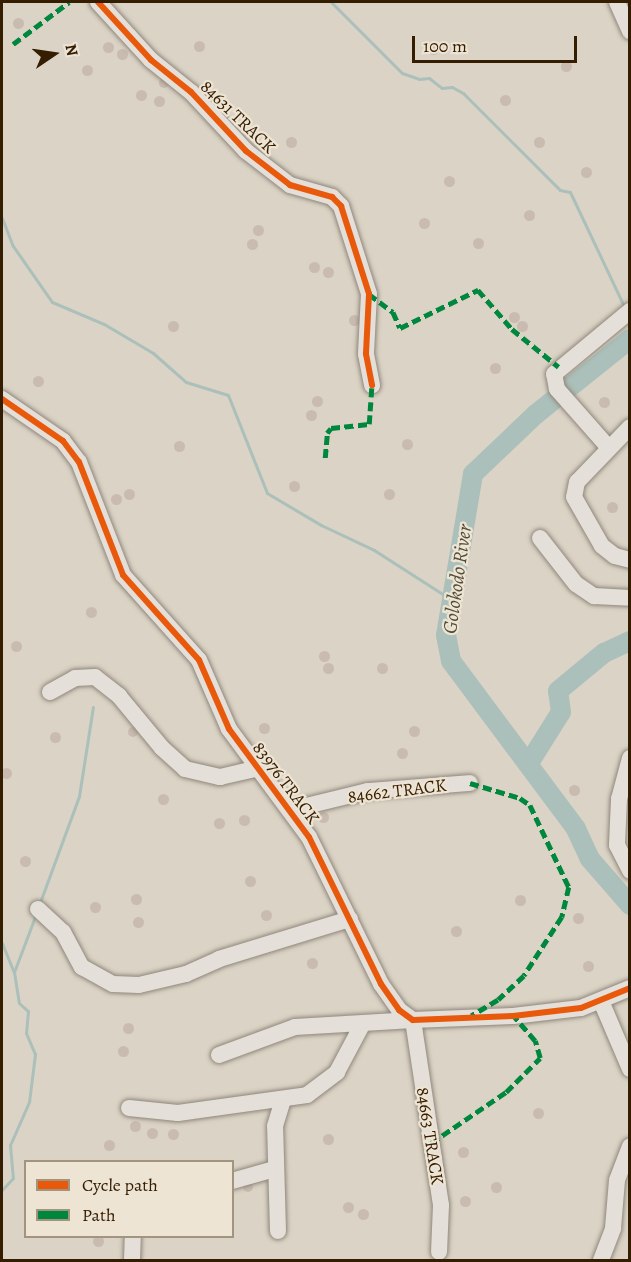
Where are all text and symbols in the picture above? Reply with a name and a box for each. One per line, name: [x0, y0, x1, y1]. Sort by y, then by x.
north arrow: [24, 24, 84, 84]
scale bar: [415, 24, 580, 62]
text: 100 m: [423, 34, 467, 58]
text: N: [60, 42, 84, 58]
street label: 84631 TRACK: [196, 76, 280, 158]
water label: Golokodo River: [437, 523, 477, 635]
street label: 83976 TRACK: [248, 738, 324, 828]
street label: 84662 TRACK: [346, 774, 448, 808]
street label: 84663 TRACK: [412, 1086, 448, 1186]
legend: [24, 1160, 234, 1238]
text: Cycle path: [82, 1173, 158, 1197]
text: Path: [82, 1203, 116, 1227]

